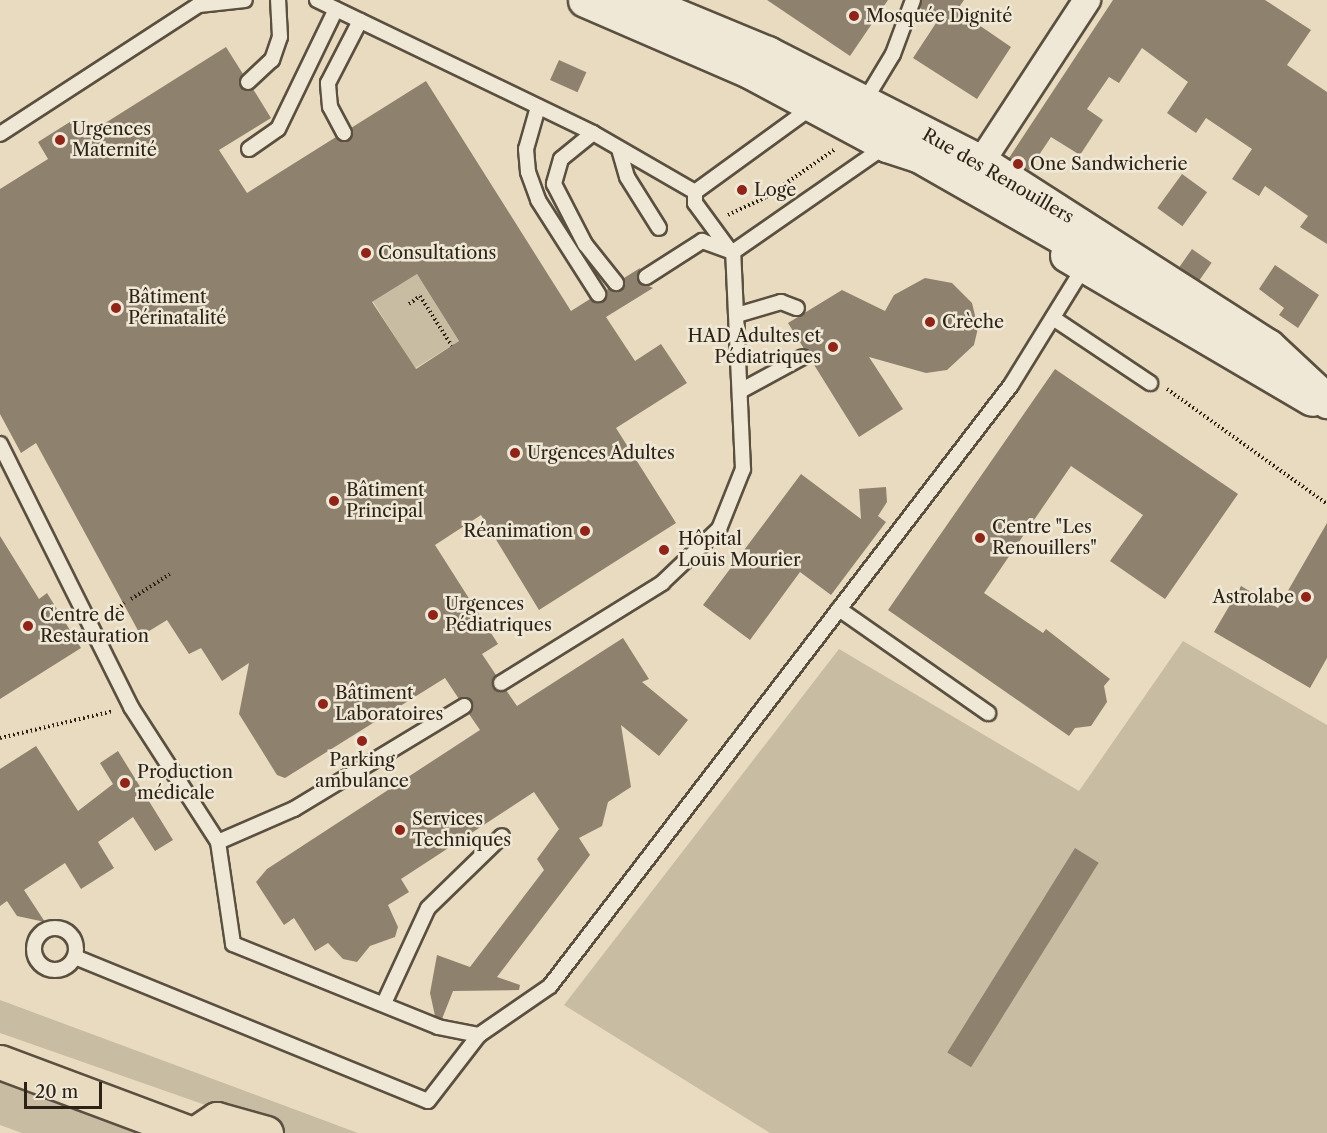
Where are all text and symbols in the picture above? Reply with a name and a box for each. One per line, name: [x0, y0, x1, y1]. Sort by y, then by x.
place label: Mosquée Dignité: [866, 5, 1012, 27]
marker: Mosquée Dignité: [847, 9, 861, 23]
place label: Urgences Maternité: [72, 119, 157, 162]
street label: Rue des Renouillers: [919, 124, 1077, 228]
marker: Urgences Maternité: [53, 133, 67, 147]
place label: One Sandwicherie: [1030, 153, 1188, 175]
marker: One Sandwicherie: [1011, 157, 1025, 171]
place label: Loge: [754, 179, 796, 201]
marker: Loge: [735, 183, 749, 197]
place label: Consultations: [378, 242, 496, 264]
marker: Consultations: [359, 246, 373, 260]
place label: Bâtiment Périnatalité: [128, 287, 226, 330]
marker: Bâtiment Périnatalité: [109, 301, 123, 315]
place label: Crèche: [942, 311, 1004, 333]
marker: Crèche: [923, 315, 937, 329]
place label: HAD Adultes et Pédiatriques: [687, 326, 821, 368]
marker: HAD Adultes et Pédiatriques: [826, 340, 840, 354]
place label: Urgences Adultes: [527, 442, 676, 464]
marker: Urgences Adultes: [508, 446, 522, 460]
place label: Bâtiment Principal: [346, 480, 424, 522]
marker: Bâtiment Principal: [327, 494, 341, 508]
place label: Centre "Les Renouillers": [992, 517, 1097, 560]
place label: Réanimation: [463, 520, 573, 542]
marker: Réanimation: [578, 524, 592, 538]
place label: Hôpital Louis Mourier: [678, 529, 801, 572]
marker: Centre "Les Renouillers": [973, 531, 987, 545]
marker: Hôpital Louis Mourier: [655, 541, 673, 559]
place label: Astrolabe: [1212, 586, 1294, 608]
marker: Astrolabe: [1299, 590, 1313, 604]
place label: Urgences Pédiatriques: [445, 594, 552, 636]
place label: Centre de Restauration: [40, 605, 149, 648]
marker: Urgences Pédiatriques: [426, 608, 440, 622]
marker: Centre de Restauration: [21, 619, 35, 633]
place label: Bâtiment Laboratoires: [335, 683, 443, 726]
marker: Bâtiment Laboratoires: [316, 697, 330, 711]
marker: Parking ambulance: [355, 734, 369, 748]
place label: Parking ambulance: [315, 750, 409, 792]
place label: Production médicale: [137, 762, 233, 804]
marker: Production médicale: [118, 776, 132, 790]
place label: Services Techniques: [412, 809, 511, 852]
marker: Services Techniques: [393, 823, 407, 837]
scale bar: [27, 1070, 105, 1108]
text: 20 m: [35, 1081, 78, 1103]

